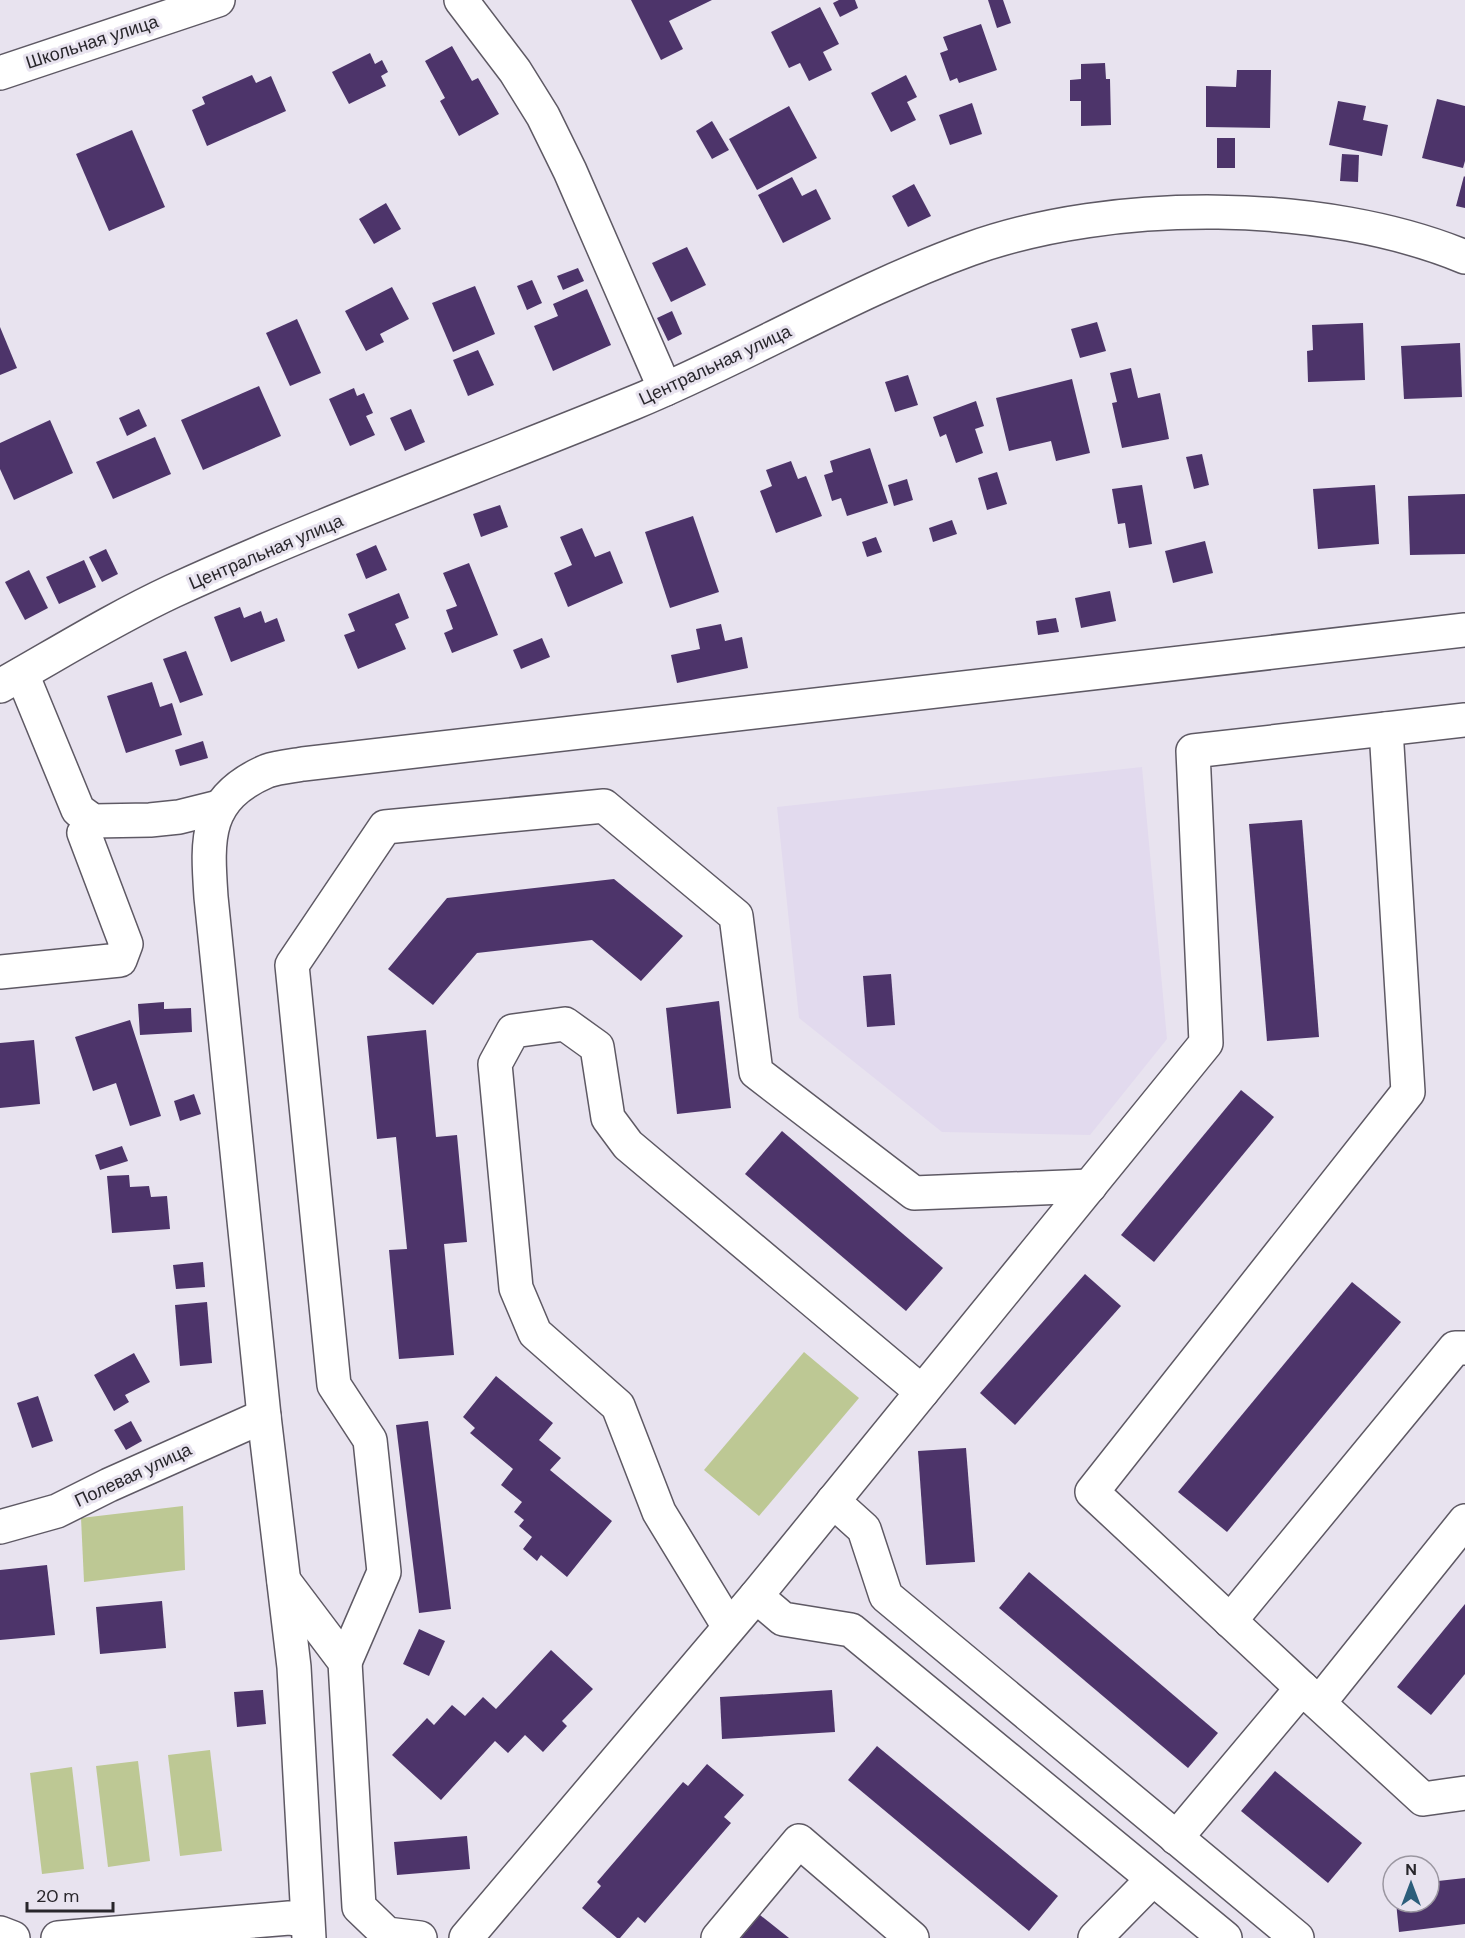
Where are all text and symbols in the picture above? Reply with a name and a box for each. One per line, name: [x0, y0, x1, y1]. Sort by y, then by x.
street label: Школьная улица: [23, 9, 162, 75]
street label: Центральная улица: [635, 319, 796, 411]
street label: Центральная улица: [185, 508, 348, 595]
street label: Полевая улица: [71, 1437, 196, 1513]
north arrow: [1381, 1854, 1441, 1914]
text: N: [1405, 1859, 1417, 1880]
scale bar: [27, 1875, 112, 1913]
text: 20 m: [36, 1884, 79, 1908]

